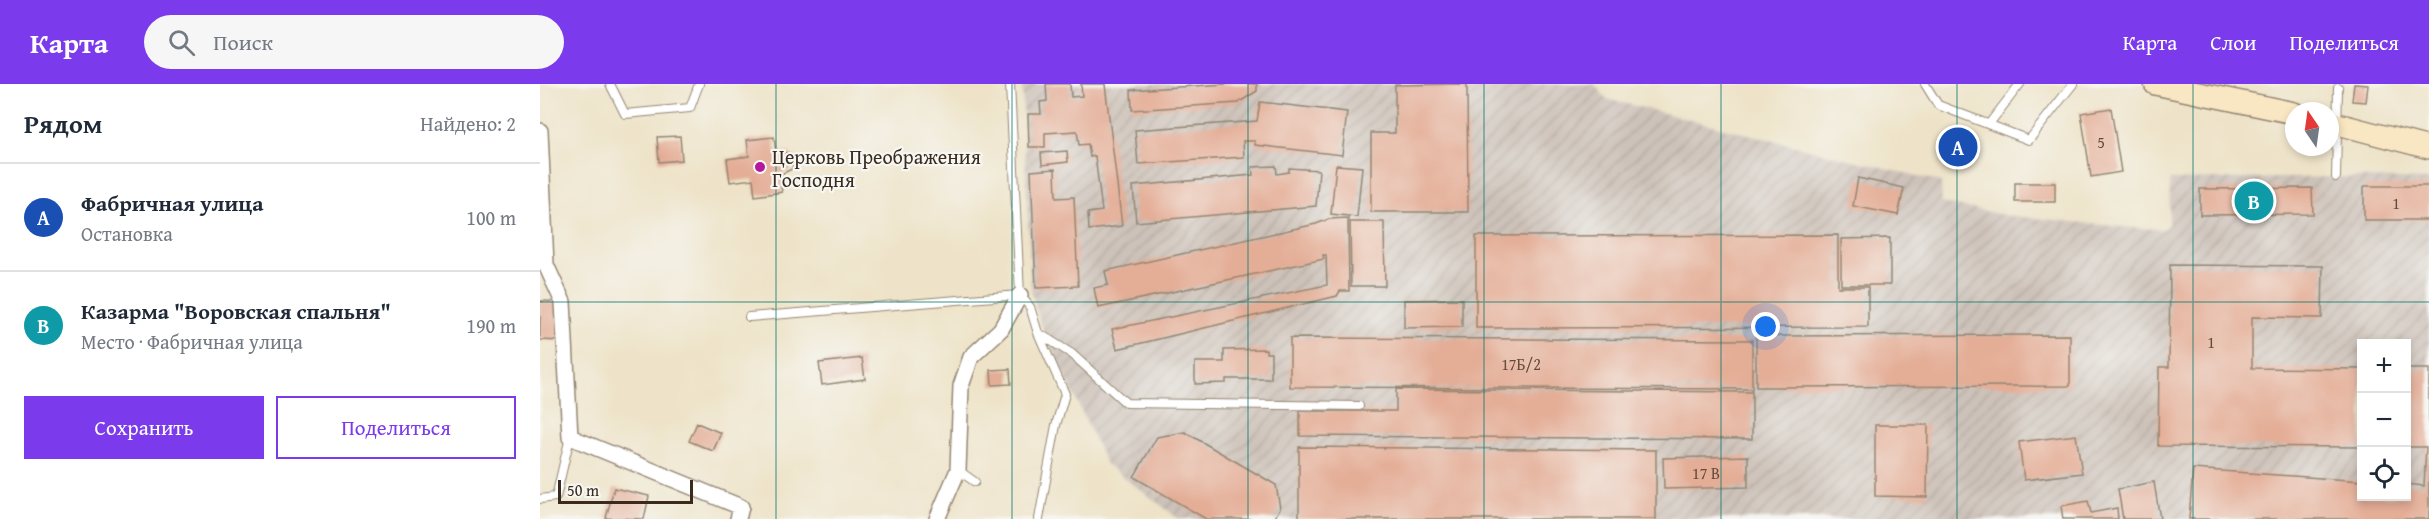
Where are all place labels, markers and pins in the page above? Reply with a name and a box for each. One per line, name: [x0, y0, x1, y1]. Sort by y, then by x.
pin: A: [1938, 124, 1978, 170]
place label: Церковь Преображения Господня: [772, 142, 981, 194]
marker: Церковь Преображения Господня: [753, 160, 767, 174]
pin: B: [2234, 178, 2274, 224]

